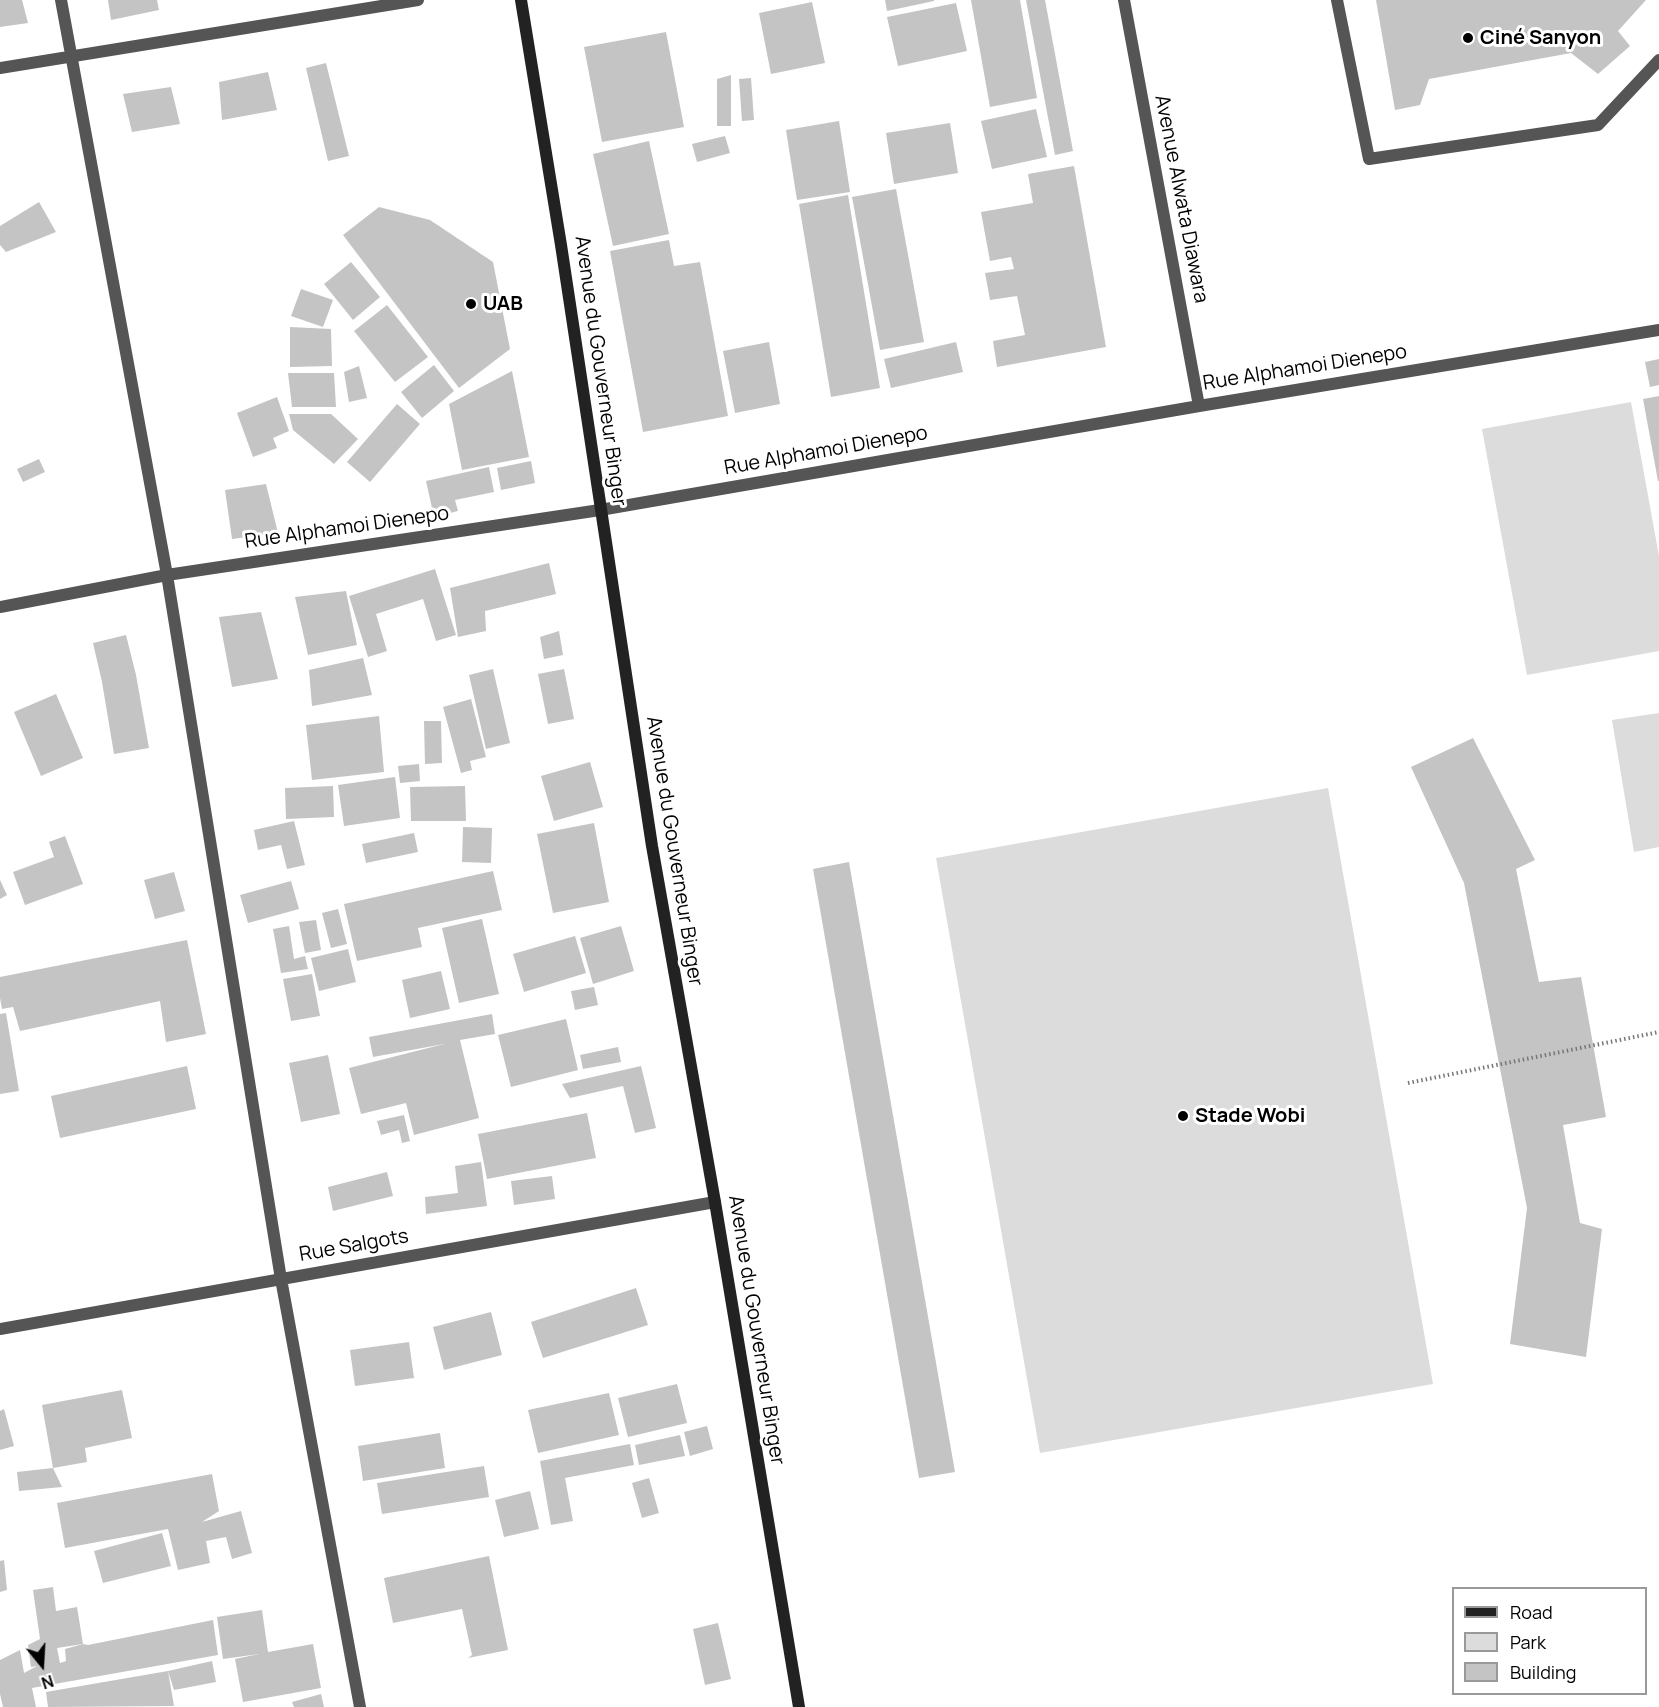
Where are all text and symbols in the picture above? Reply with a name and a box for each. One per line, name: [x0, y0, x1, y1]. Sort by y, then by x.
place label: Ciné Sanyon: [1480, 26, 1601, 50]
marker: Ciné Sanyon: [1461, 31, 1475, 45]
street label: Avenue Alwata Diawara: [1149, 93, 1213, 305]
street label: Avenue du Gouverneur Binger: [569, 234, 631, 508]
place label: UAB: [483, 292, 523, 316]
marker: UAB: [464, 297, 478, 311]
street label: Rue Alphamoi Dienepo: [1201, 340, 1409, 396]
street label: Rue Alphamoi Dienepo: [722, 421, 930, 481]
street label: Rue Alphamoi Dienepo: [243, 502, 451, 554]
street label: Avenue du Gouverneur Binger: [641, 714, 707, 988]
place label: Stade Wobi: [1195, 1104, 1305, 1128]
marker: Stade Wobi: [1176, 1109, 1190, 1123]
street label: Avenue du Gouverneur Binger: [723, 1193, 789, 1467]
street label: Rue Salgots: [298, 1225, 410, 1267]
legend: [1452, 1587, 1647, 1695]
text: Road: [1510, 1600, 1553, 1624]
text: Park: [1510, 1630, 1546, 1654]
north arrow: [12, 1635, 72, 1695]
text: Building: [1510, 1660, 1576, 1684]
text: N: [39, 1670, 56, 1694]

